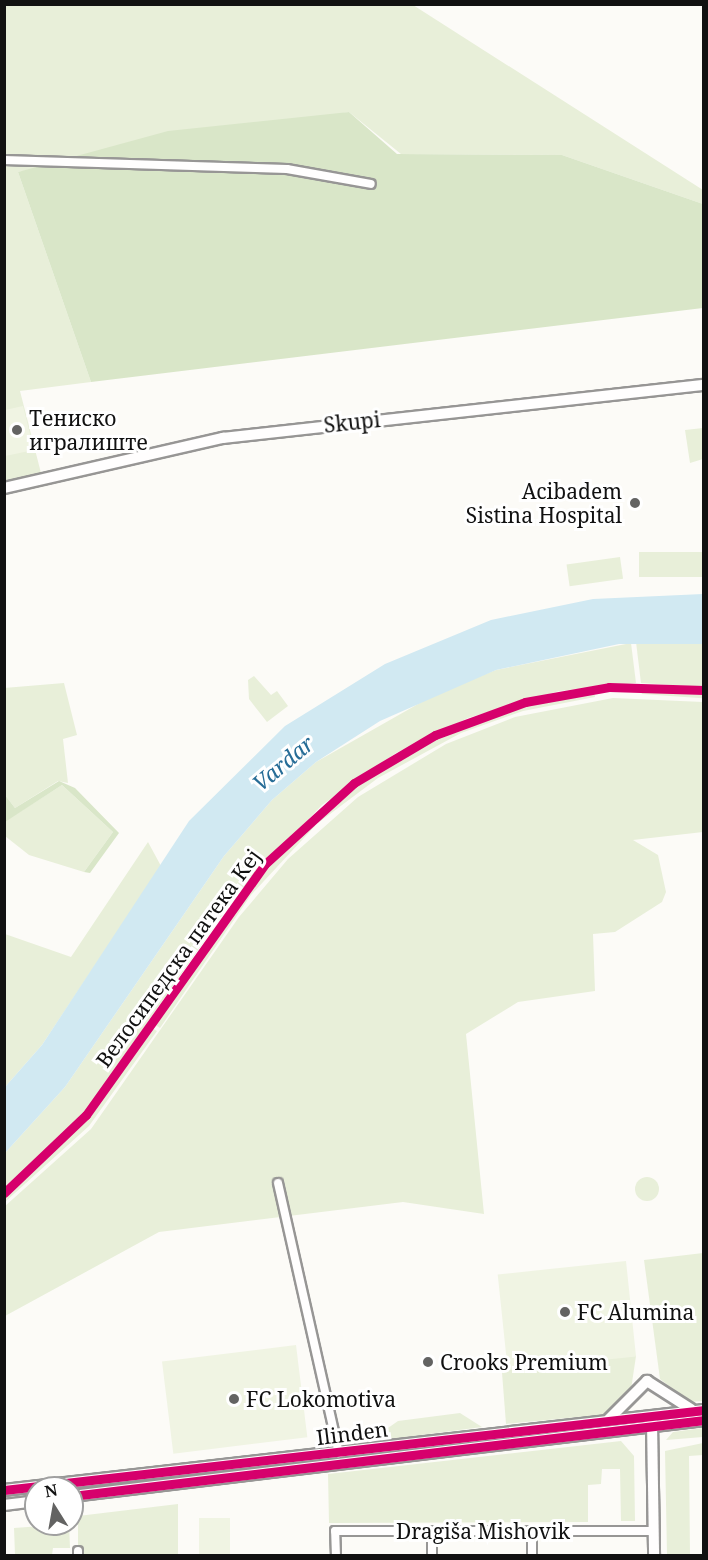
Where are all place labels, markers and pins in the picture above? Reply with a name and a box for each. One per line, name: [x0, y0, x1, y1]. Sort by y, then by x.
place label: Тениско игралиште: [29, 405, 148, 455]
marker: Тениско игралиште: [10, 423, 24, 437]
place label: Acibadem Sistina Hospital: [466, 478, 622, 528]
marker: Acibadem Sistina Hospital: [626, 494, 644, 512]
place label: FC Alumina: [577, 1299, 694, 1325]
marker: FC Alumina: [558, 1305, 572, 1319]
place label: Crooks Premium: [440, 1349, 608, 1375]
marker: Crooks Premium: [421, 1355, 435, 1369]
place label: FC Lokomotiva: [246, 1386, 396, 1412]
marker: FC Lokomotiva: [227, 1392, 241, 1406]

